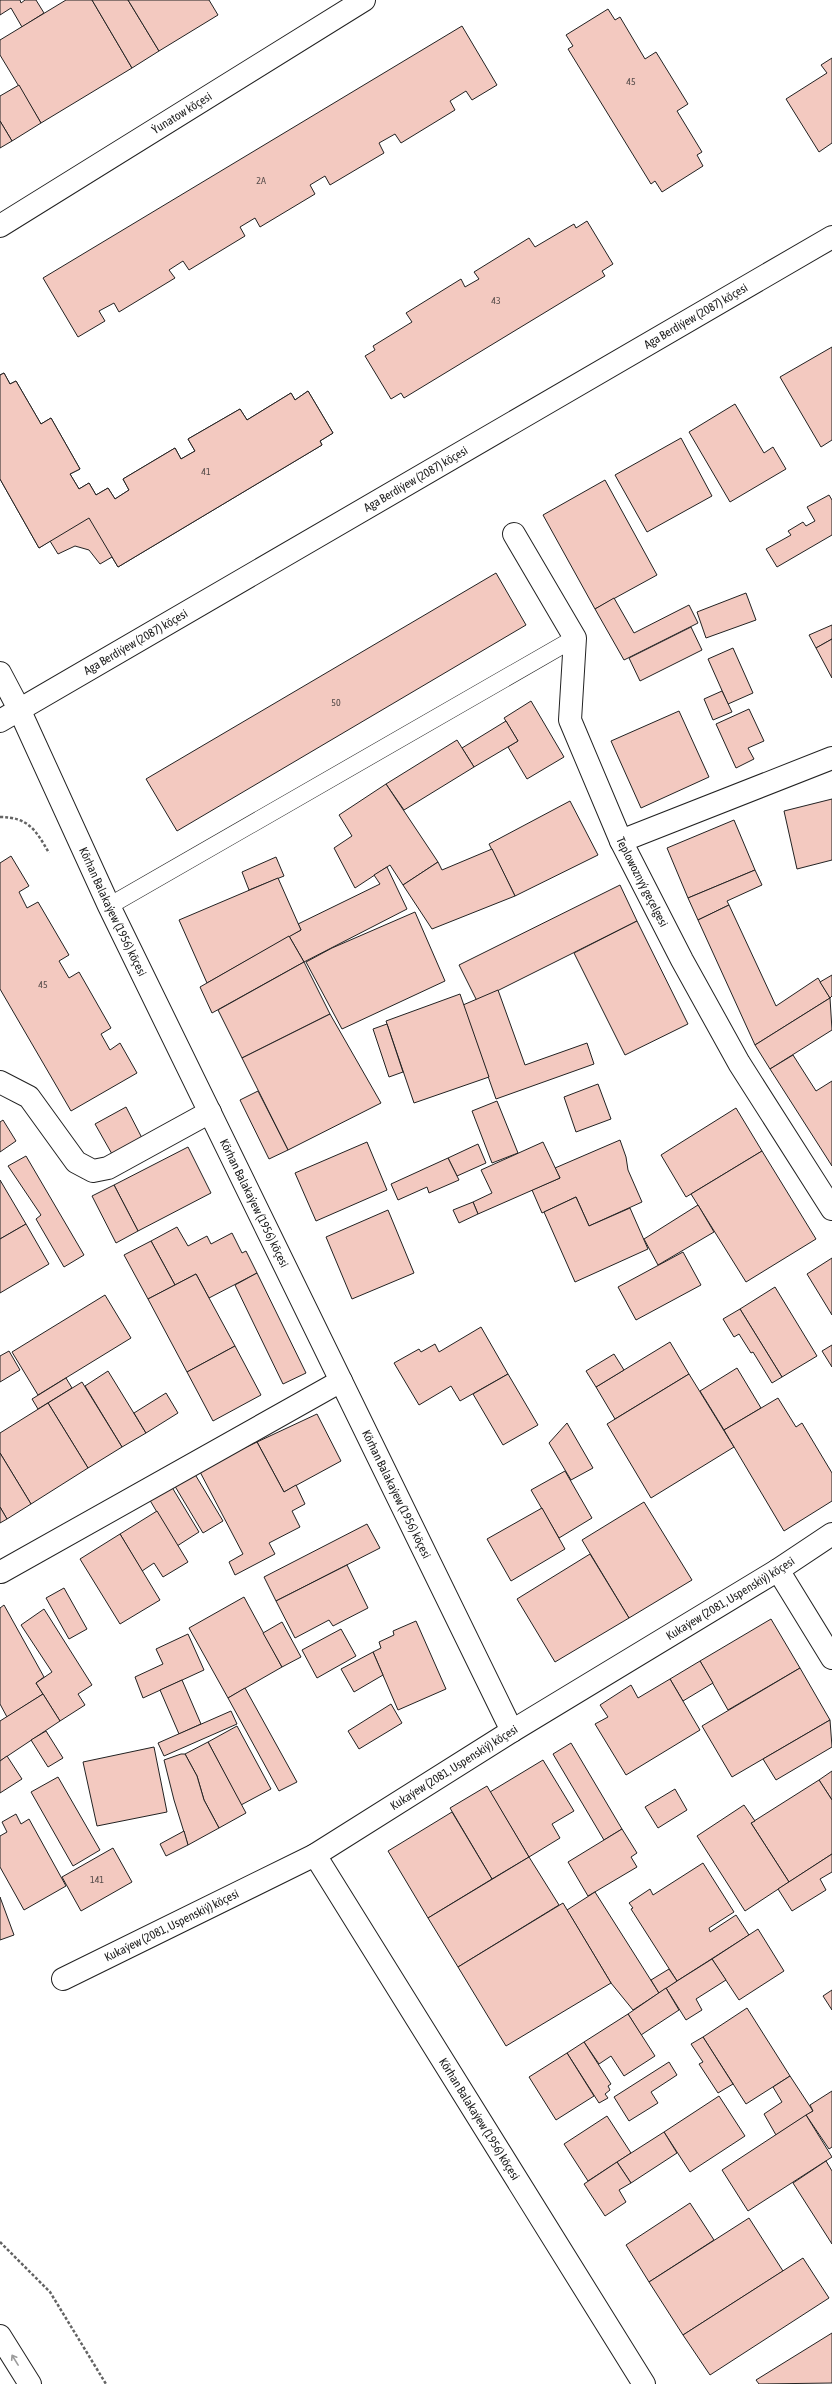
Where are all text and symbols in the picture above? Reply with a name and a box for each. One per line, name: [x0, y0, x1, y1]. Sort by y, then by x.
house number: 45: [626, 76, 636, 87]
street label: Ýunatow köçesi: [149, 89, 214, 137]
house number: 2A: [256, 175, 266, 186]
street label: Aga Berdiýew (2087) köçesi: [641, 281, 750, 352]
house number: 43: [491, 295, 501, 306]
street label: Aga Berdiýew (2087) köçesi: [361, 443, 470, 515]
house number: 41: [201, 466, 211, 477]
street label: Aga Berdiýew (2087) köçesi: [81, 606, 190, 678]
house number: 50: [331, 697, 341, 708]
street label: Teplowoznyý geçelgesi: [613, 835, 671, 929]
street label: Körhan Balakaýew (1956) köçesi: [76, 845, 149, 979]
house number: 45: [38, 979, 48, 990]
street label: Körhan Balakaýew (1956) köçesi: [217, 1137, 291, 1270]
street label: Körhan Balakaýew (1956) köçesi: [359, 1428, 434, 1561]
street label: Kukaýew (2081, Uspenskiý) köçesi: [664, 1554, 797, 1643]
street label: Kukaýew (2081, Uspenskiý) köçesi: [388, 1722, 520, 1813]
house number: 141: [90, 1874, 104, 1885]
street label: Kukaýew (2081, Uspenskiý) köçesi: [102, 1887, 241, 1965]
street label: Körhan Balakaýew (1956) köçesi: [436, 2055, 522, 2183]
one-way arrow: [10, 2354, 18, 2366]

